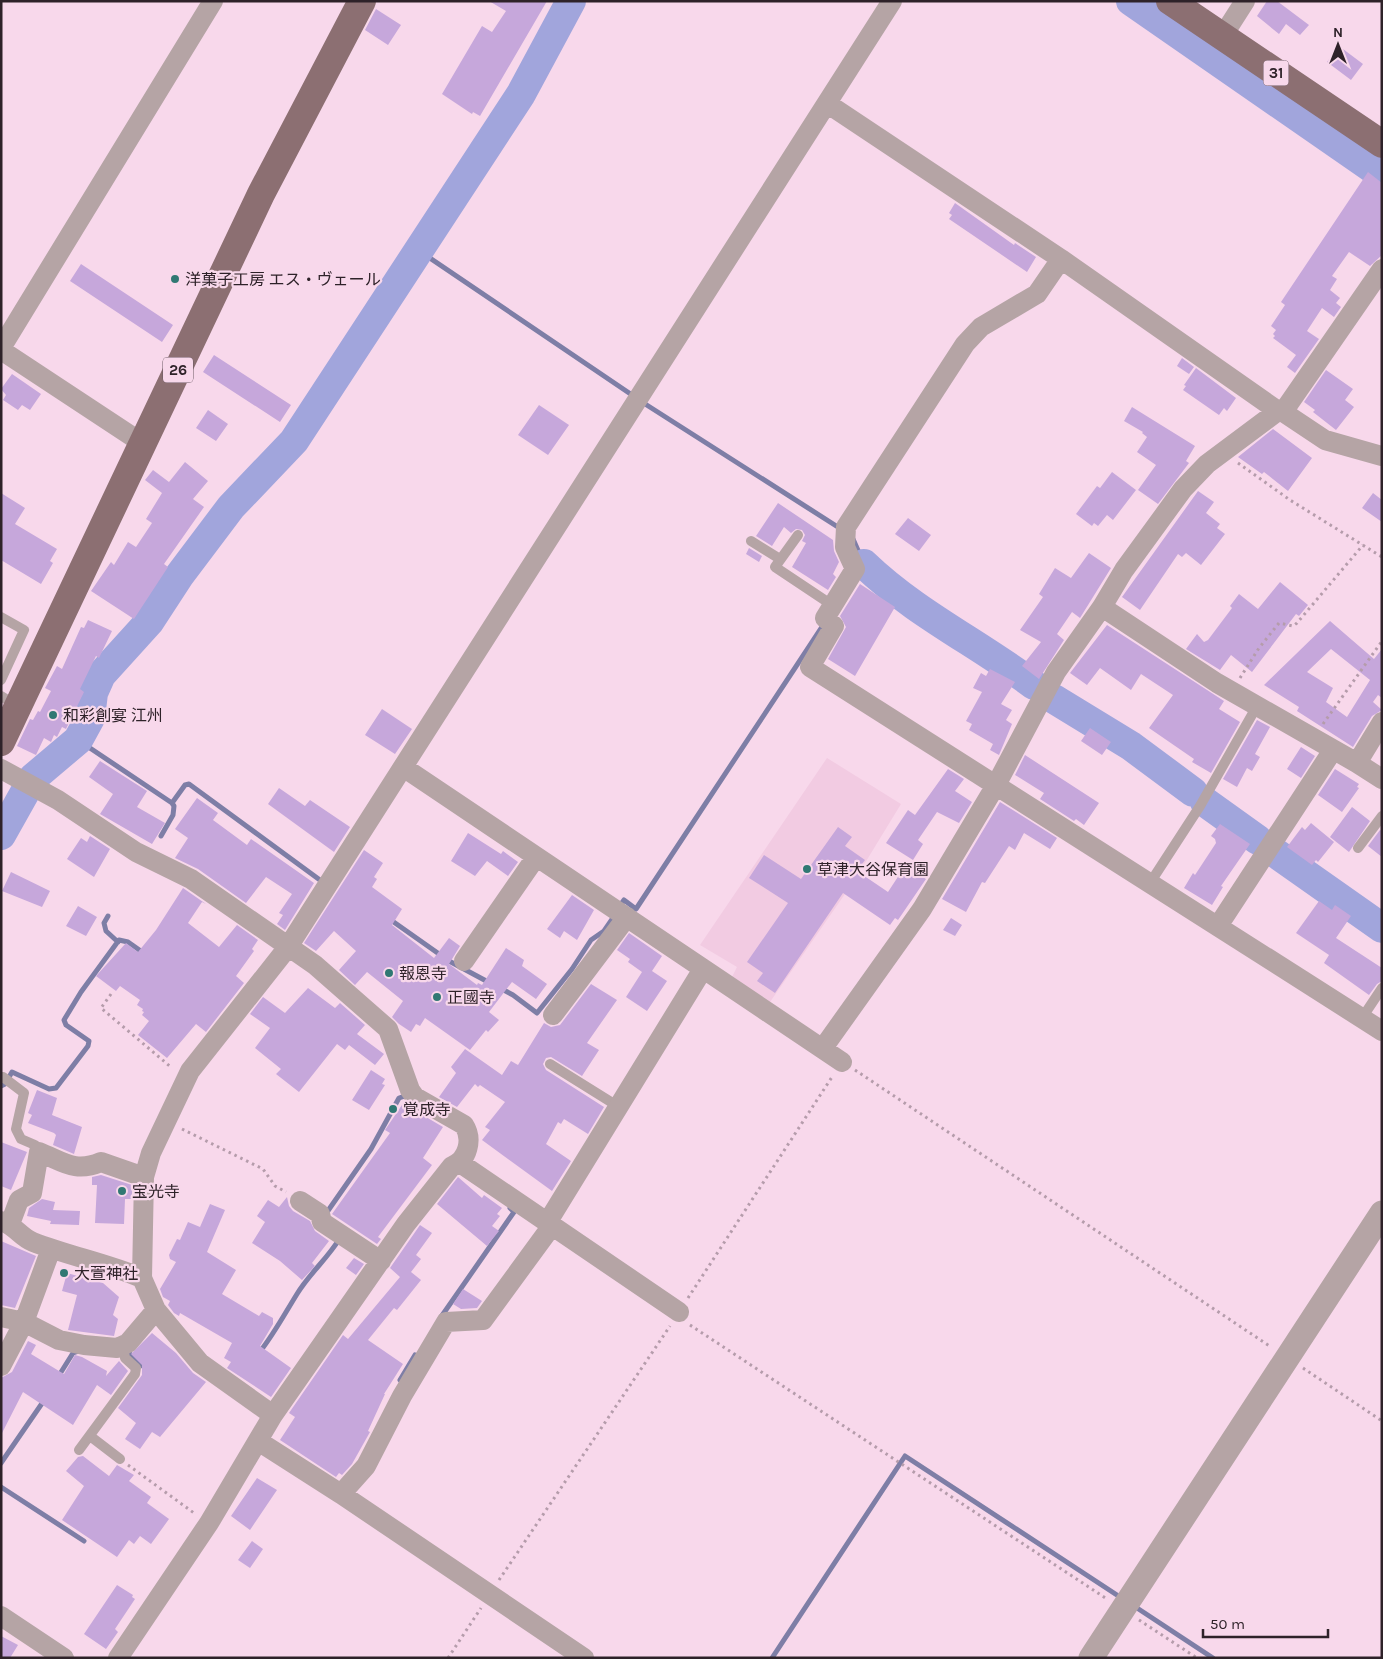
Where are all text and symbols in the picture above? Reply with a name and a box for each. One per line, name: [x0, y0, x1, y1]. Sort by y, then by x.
north arrow: [1313, 20, 1363, 70]
text: N: [1333, 24, 1343, 41]
road number: 31: [1264, 60, 1288, 86]
place label: 洋菓子工房 エス・ヴェール: [185, 270, 381, 289]
marker: 洋菓子工房 エス・ヴェール: [169, 273, 181, 285]
road number: 26: [163, 358, 193, 382]
place label: 和彩創宴 江州: [63, 706, 163, 725]
marker: 和彩創宴 江州: [47, 709, 59, 721]
place label: 草津大谷保育園: [817, 860, 929, 879]
marker: 草津大谷保育園: [801, 863, 813, 875]
place label: 報恩寺: [399, 964, 447, 983]
marker: 報恩寺: [383, 967, 395, 979]
place label: 正國寺: [447, 988, 495, 1007]
marker: 正國寺: [431, 991, 443, 1003]
place label: 覚成寺: [403, 1100, 451, 1119]
marker: 覚成寺: [387, 1103, 399, 1115]
place label: 宝光寺: [132, 1182, 180, 1201]
marker: 宝光寺: [116, 1185, 128, 1197]
place label: 大萱神社: [74, 1264, 138, 1283]
marker: 大萱神社: [58, 1267, 70, 1279]
scale bar: [1203, 1606, 1328, 1638]
text: 50 m: [1210, 1615, 1245, 1633]

